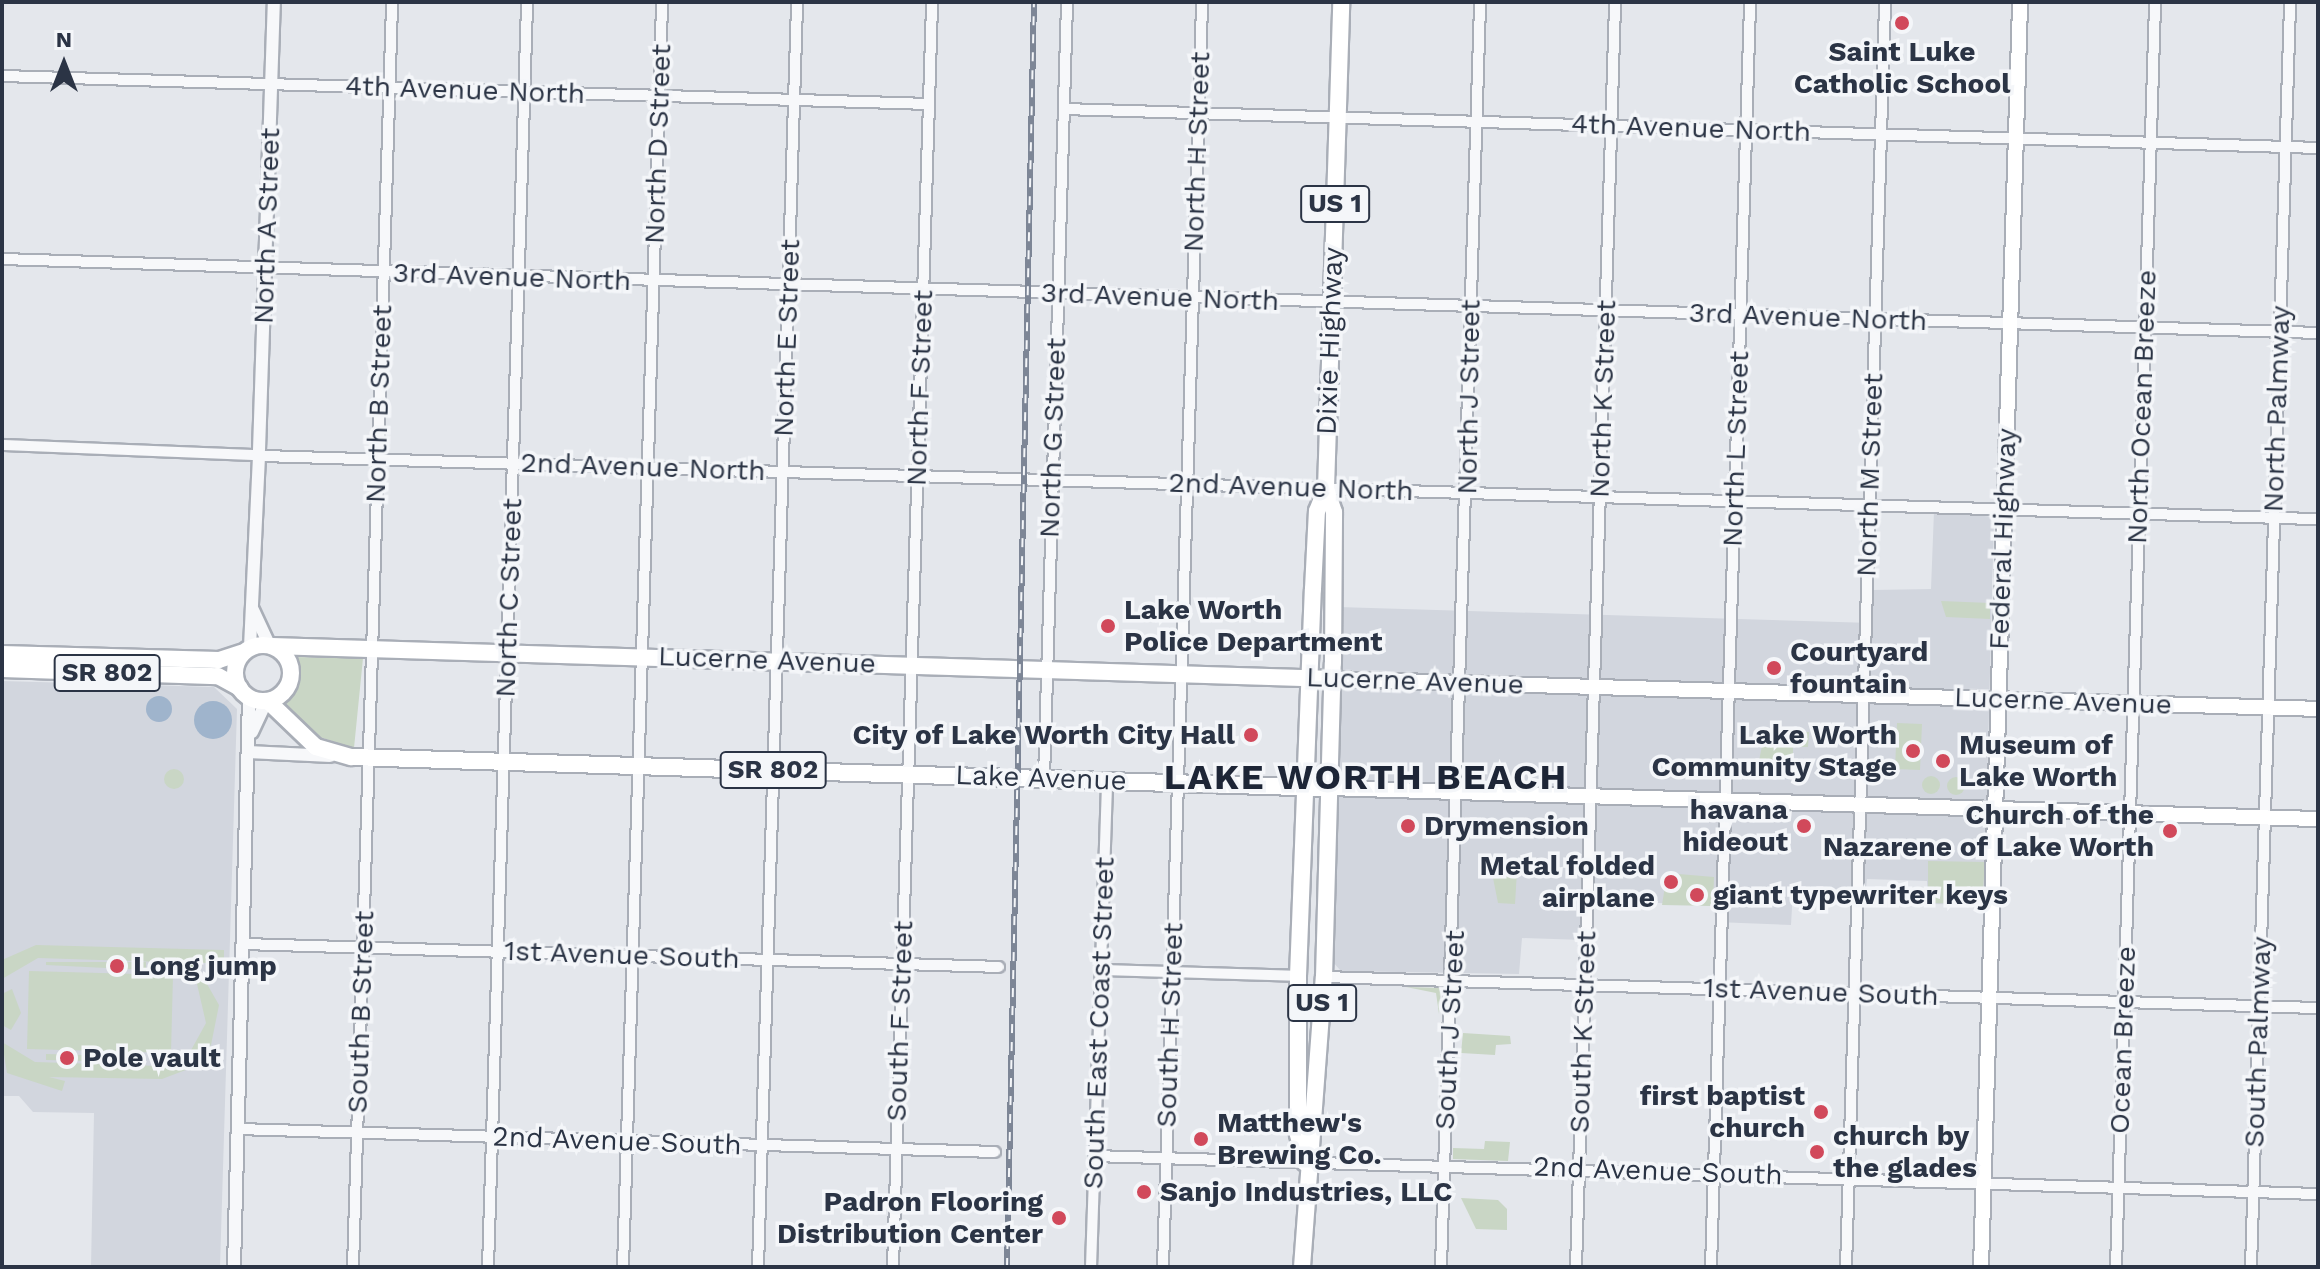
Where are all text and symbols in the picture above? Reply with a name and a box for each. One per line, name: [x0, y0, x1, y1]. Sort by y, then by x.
marker: Saint Luke Catholic School: [1893, 14, 1911, 32]
north arrow: [24, 24, 104, 104]
text: N: [56, 27, 72, 52]
place label: Saint Luke Catholic School: [1794, 35, 2010, 101]
street label: North D Street: [638, 43, 678, 245]
street label: North H Street: [1177, 51, 1217, 253]
street label: 4th Avenue North: [344, 69, 586, 111]
street label: 4th Avenue North: [1570, 107, 1812, 149]
street label: North A Street: [247, 126, 287, 326]
road number: US 1: [1299, 182, 1371, 226]
street label: North E Street: [767, 238, 807, 438]
street label: Dixie Highway: [1310, 246, 1350, 436]
street label: 3rd Avenue North: [392, 256, 632, 298]
street label: North Ocean Breeze: [2120, 269, 2164, 545]
street label: 3rd Avenue North: [1040, 276, 1280, 318]
street label: North F Street: [900, 289, 940, 487]
street label: 3rd Avenue North: [1688, 296, 1928, 338]
street label: North J Street: [1450, 299, 1488, 495]
street label: North K Street: [1583, 299, 1623, 499]
street label: North B Street: [359, 304, 399, 504]
street label: North Palmway: [2257, 305, 2297, 513]
street label: North G Street: [1033, 337, 1073, 539]
street label: North L Street: [1716, 350, 1756, 548]
street label: North M Street: [1850, 372, 1890, 578]
street label: Federal Highway: [1982, 427, 2024, 651]
street label: 2nd Avenue North: [519, 446, 767, 488]
street label: 2nd Avenue North: [1167, 466, 1415, 508]
street label: North C Street: [489, 498, 529, 698]
place label: Lake Worth Police Department: [1124, 593, 1382, 659]
marker: Lake Worth Police Department: [1099, 617, 1117, 635]
place label: Courtyard fountain: [1790, 635, 1928, 701]
street label: Lucerne Avenue: [657, 639, 877, 681]
road number: SR 802: [53, 651, 161, 695]
marker: Courtyard fountain: [1765, 659, 1783, 677]
street label: Lucerne Avenue: [1305, 660, 1525, 702]
street label: Lucerne Avenue: [1953, 680, 2173, 722]
place label: City of Lake Worth City Hall: [850, 718, 1235, 752]
place label: Lake Worth Community Stage: [1651, 718, 1897, 784]
marker: City of Lake Worth City Hall: [1242, 726, 1260, 744]
place label: Museum of Lake Worth: [1959, 728, 2118, 794]
marker: Lake Worth Community Stage: [1904, 742, 1922, 760]
road number: SR 802: [719, 748, 827, 792]
marker: Museum of Lake Worth: [1934, 752, 1952, 770]
district label: LAKE WORTH BEACH: [1164, 756, 1568, 800]
street label: Lake Avenue: [954, 758, 1128, 798]
place label: havana hideout: [1682, 793, 1788, 859]
place label: Church of the Nazarene of Lake Worth: [1822, 798, 2154, 864]
place label: Drymension: [1424, 809, 1589, 843]
marker: Drymension: [1399, 817, 1417, 835]
marker: havana hideout: [1795, 817, 1813, 835]
marker: Church of the Nazarene of Lake Worth: [2161, 822, 2179, 840]
place label: Metal folded airplane: [1479, 849, 1655, 915]
street label: South East Coast Street: [1076, 856, 1122, 1190]
marker: Metal folded airplane: [1662, 873, 1680, 891]
place label: giant typewriter keys: [1713, 878, 2009, 912]
marker: giant typewriter keys: [1688, 886, 1706, 904]
street label: South B Street: [341, 910, 381, 1114]
street label: South F Street: [880, 920, 920, 1122]
street label: South H Street: [1150, 922, 1190, 1128]
street label: South J Street: [1428, 929, 1472, 1131]
street label: South K Street: [1563, 930, 1603, 1134]
street label: 1st Avenue South: [503, 934, 741, 976]
street label: South Palmway: [2238, 936, 2278, 1148]
street label: Ocean Breeze: [2103, 945, 2143, 1135]
place label: Long jump: [133, 949, 277, 983]
marker: Long jump: [108, 957, 126, 975]
street label: 1st Avenue South: [1702, 971, 1940, 1013]
road number: US 1: [1286, 981, 1358, 1025]
place label: Pole vault: [83, 1041, 221, 1075]
marker: Pole vault: [58, 1049, 76, 1067]
place label: first baptist church: [1640, 1079, 1805, 1145]
marker: first baptist church: [1812, 1103, 1830, 1121]
place label: Matthew's Brewing Co.: [1217, 1106, 1382, 1172]
place label: church by the glades: [1833, 1119, 1977, 1185]
street label: 2nd Avenue South: [491, 1120, 743, 1162]
marker: Matthew's Brewing Co.: [1192, 1130, 1210, 1148]
marker: church by the glades: [1808, 1143, 1826, 1161]
street label: 2nd Avenue South: [1532, 1150, 1784, 1192]
place label: Sanjo Industries, LLC: [1160, 1175, 1452, 1209]
marker: Sanjo Industries, LLC: [1135, 1183, 1153, 1201]
place label: Padron Flooring Distribution Center: [777, 1185, 1043, 1251]
marker: Padron Flooring Distribution Center: [1050, 1209, 1068, 1227]

